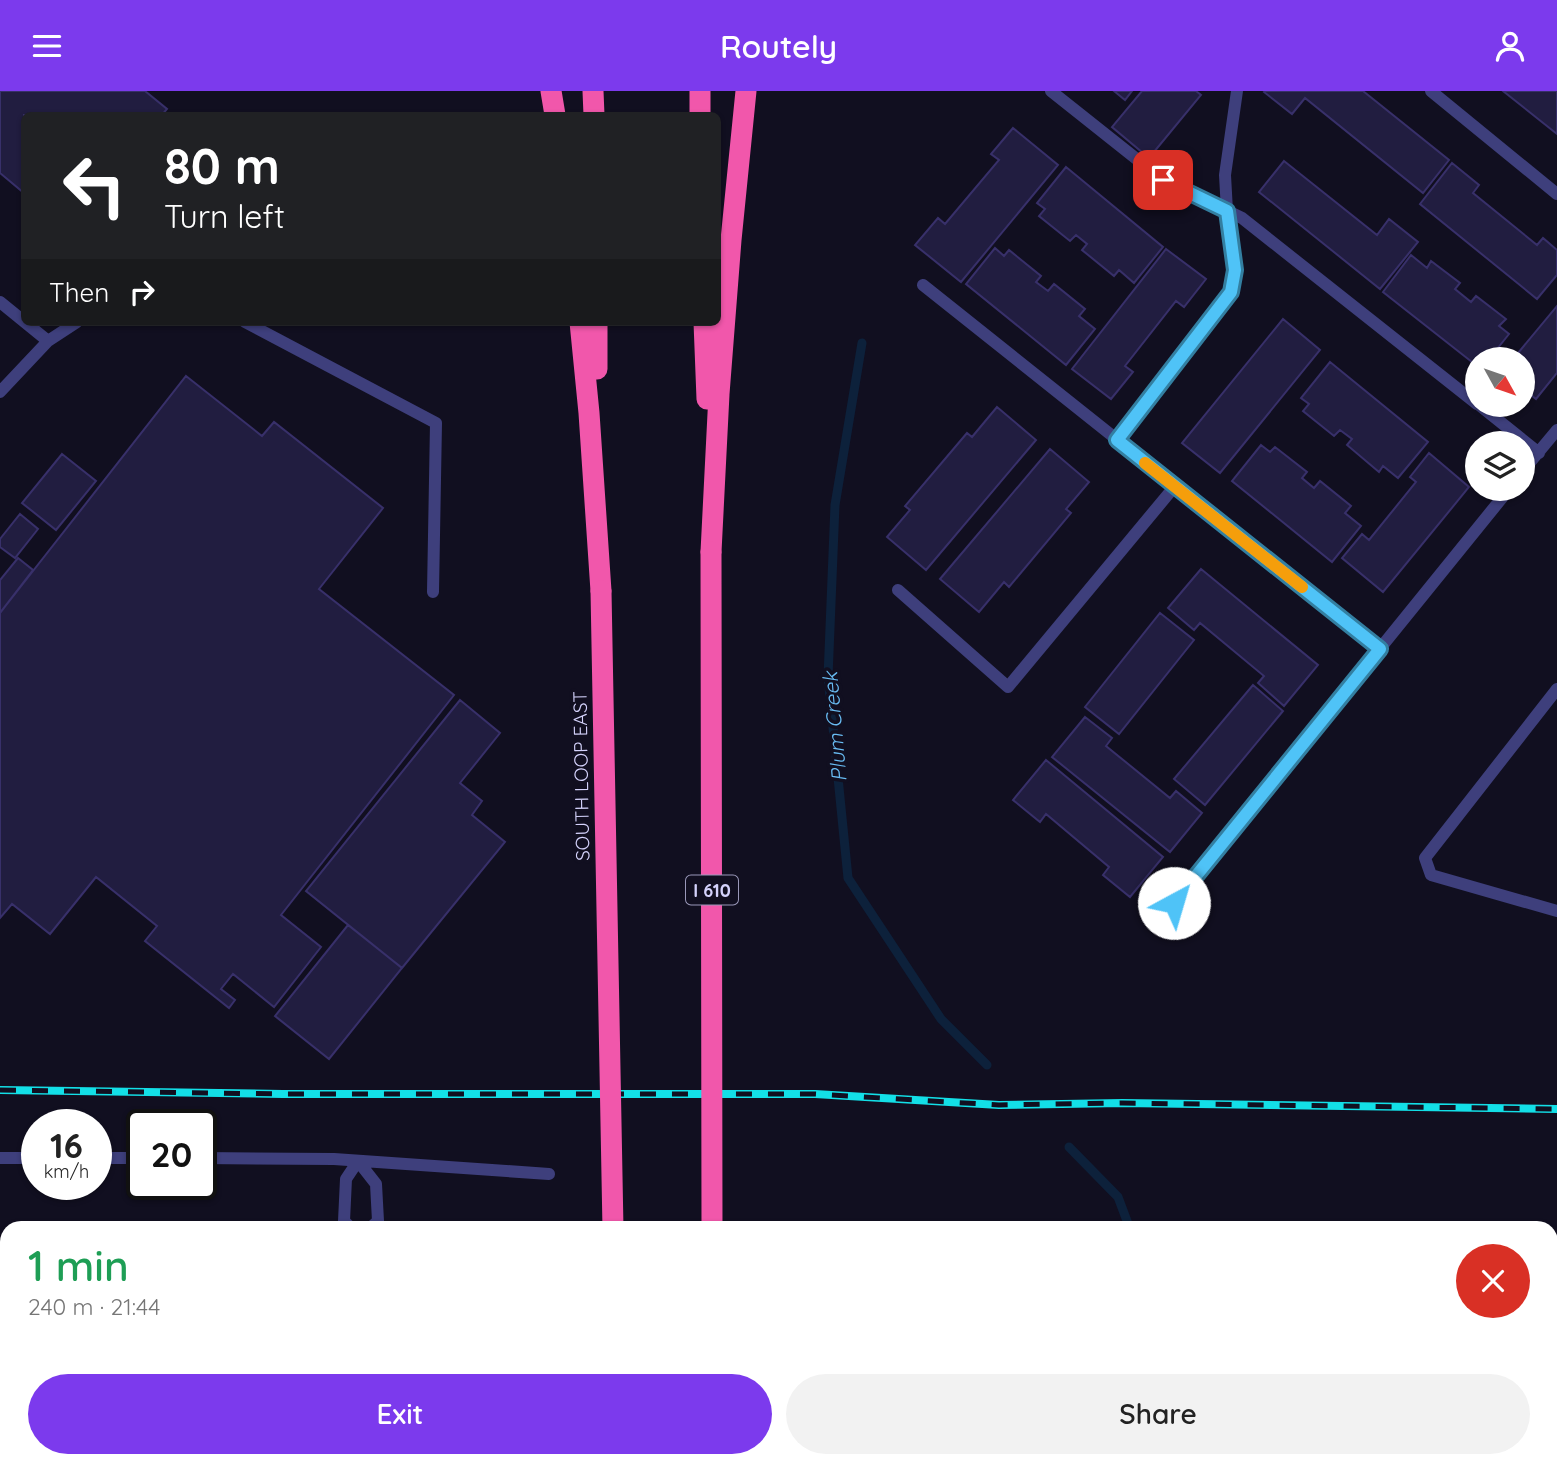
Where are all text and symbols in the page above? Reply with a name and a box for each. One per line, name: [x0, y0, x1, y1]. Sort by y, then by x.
text: Routely: [720, 26, 837, 66]
icon: menu: [28, 27, 66, 65]
icon: person: [1491, 27, 1529, 65]
text: 80 m: [164, 135, 280, 196]
icon: left: [49, 140, 140, 231]
pin: [1133, 150, 1193, 210]
icon: arrive: [1144, 161, 1182, 199]
text: Turn left: [164, 196, 285, 236]
icon: right: [123, 273, 161, 311]
text: Then: [49, 276, 109, 309]
north arrow: [1465, 347, 1535, 417]
map controls: [1465, 347, 1535, 501]
button: layers: [1465, 431, 1535, 501]
water label: Plum Creek: [816, 669, 852, 783]
street label: SOUTH LOOP EAST: [568, 691, 594, 861]
position arrow: [1137, 866, 1211, 940]
road number: I 610: [686, 875, 738, 905]
speed limit sign: 20: [126, 1109, 217, 1200]
text: 16: [50, 1123, 83, 1167]
text: km/h: [44, 1160, 89, 1183]
text: 1 min: [28, 1239, 129, 1292]
button: close: [1456, 1244, 1530, 1318]
text: 240 m · 21:44: [28, 1292, 160, 1321]
button: Exit: [28, 1374, 772, 1454]
button: Share: [786, 1374, 1530, 1454]

